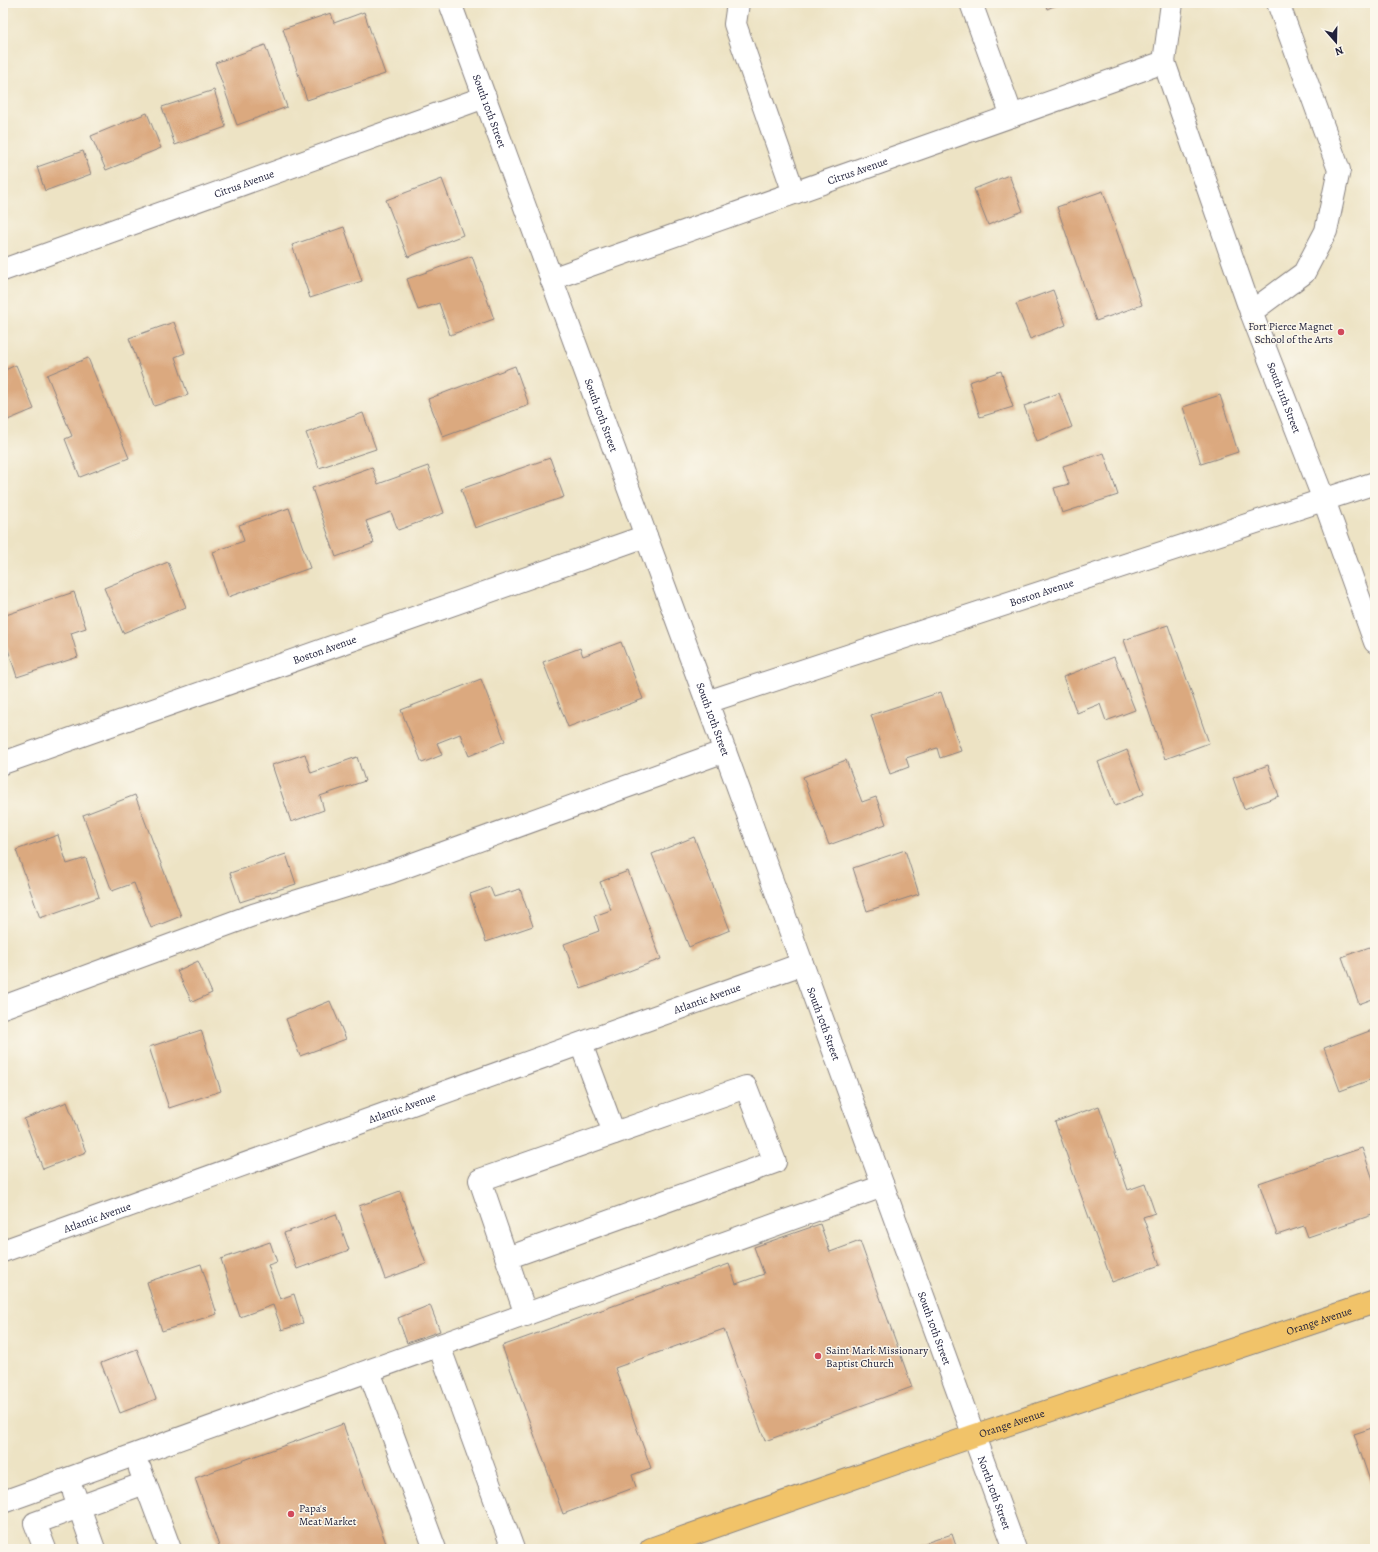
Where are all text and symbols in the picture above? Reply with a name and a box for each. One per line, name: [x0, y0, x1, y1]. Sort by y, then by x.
north arrow: [1316, 22, 1356, 62]
text: N: [1333, 43, 1346, 59]
street label: South 10th Street: [469, 72, 510, 150]
street label: Citrus Avenue: [825, 153, 890, 188]
street label: Citrus Avenue: [212, 166, 276, 201]
place label: Fort Pierce Magnet School of the Arts: [1248, 319, 1333, 347]
marker: Fort Pierce Magnet School of the Arts: [1336, 327, 1346, 337]
street label: South 11th Street: [1264, 360, 1305, 436]
street label: South 10th Street: [581, 376, 622, 454]
street label: Boston Avenue: [1008, 575, 1075, 610]
street label: Boston Avenue: [291, 631, 358, 668]
street label: South 10th Street: [693, 680, 734, 758]
street label: Atlantic Avenue: [670, 979, 743, 1017]
street label: South 10th Street: [804, 985, 844, 1063]
street label: Atlantic Avenue: [365, 1089, 438, 1127]
street label: Atlantic Avenue: [61, 1198, 133, 1236]
street label: South 10th Street: [914, 1289, 955, 1367]
street label: Orange Avenue: [1284, 1303, 1354, 1339]
place label: Saint Mark Missionary Baptist Church: [826, 1343, 928, 1371]
marker: Saint Mark Missionary Baptist Church: [813, 1351, 823, 1361]
street label: Orange Avenue: [977, 1405, 1047, 1441]
street label: North 10th Street: [974, 1454, 1015, 1532]
place label: Papa's Meat Market: [299, 1501, 357, 1529]
marker: Papa's Meat Market: [286, 1509, 296, 1519]

